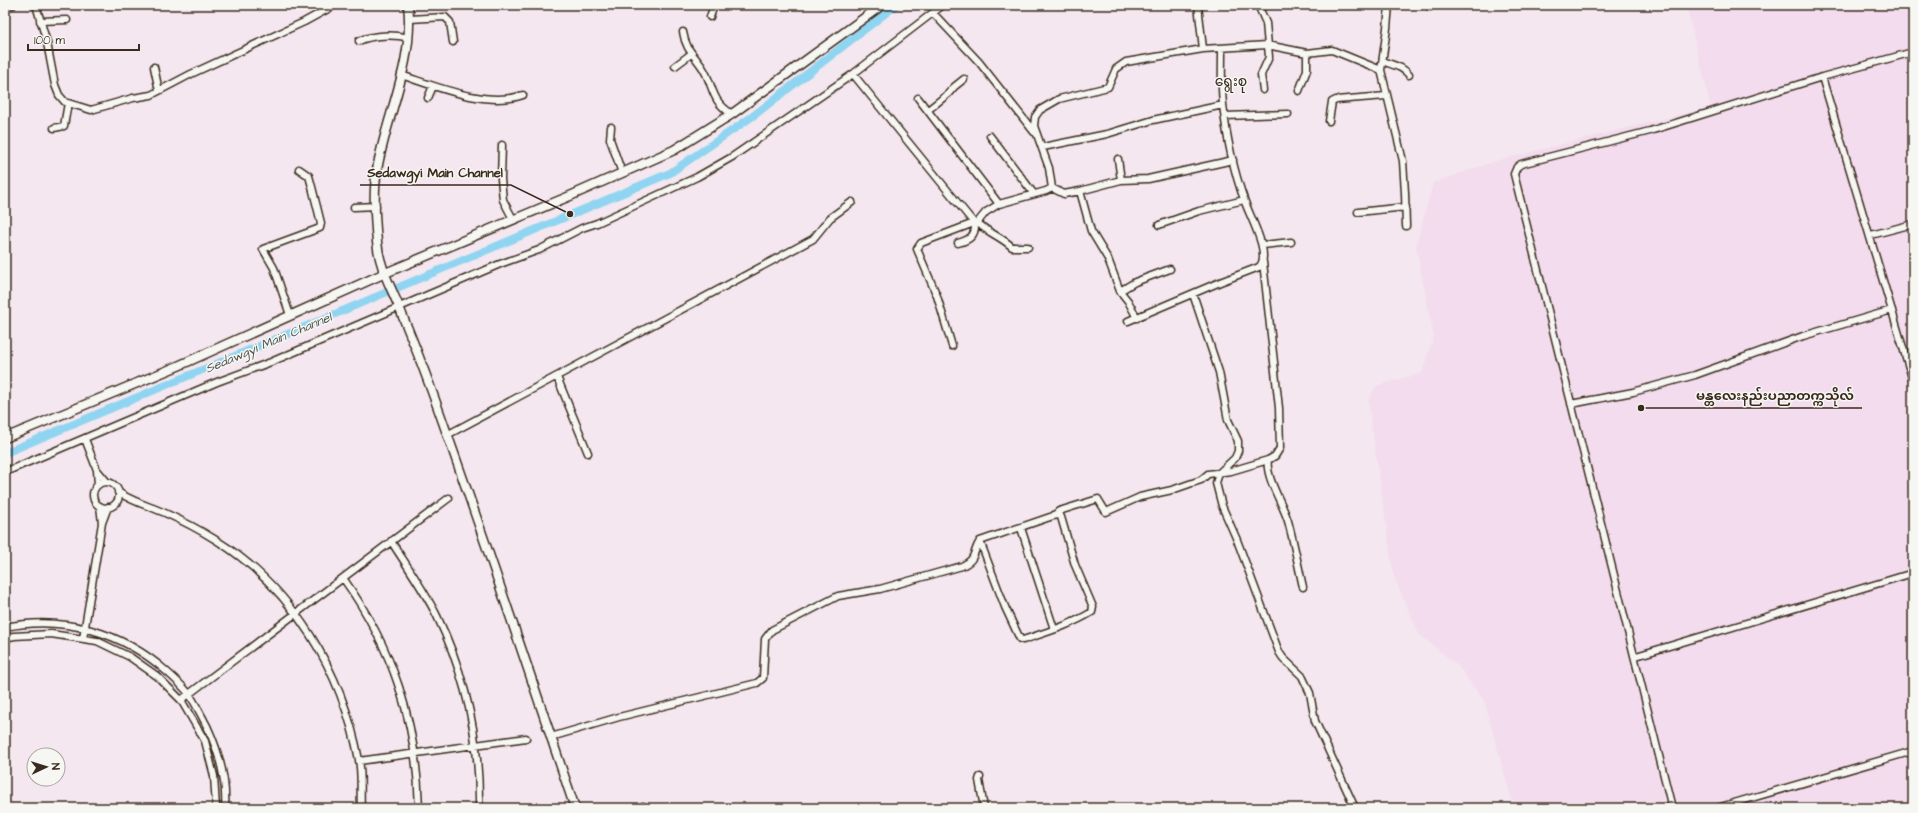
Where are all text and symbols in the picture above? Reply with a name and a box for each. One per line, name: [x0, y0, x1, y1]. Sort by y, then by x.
scale bar: [28, 26, 139, 52]
text: 100 m: [34, 32, 65, 49]
district label: ရွေးစု: [1215, 72, 1247, 93]
callout: Sedawgyi Main Channel: [360, 160, 511, 185]
text: Sedawgyi Main Channel: [366, 164, 503, 184]
water label: Sedawgyi Main Channel: [202, 307, 336, 379]
callout: မန္တလေးနည်းပညာတက္ကသိုလ်: [1688, 383, 1862, 408]
text: မန္တလေးနည်းပညာတက္ကသိုလ်: [1696, 386, 1854, 407]
north arrow: [26, 747, 66, 787]
text: N: [48, 762, 63, 770]

